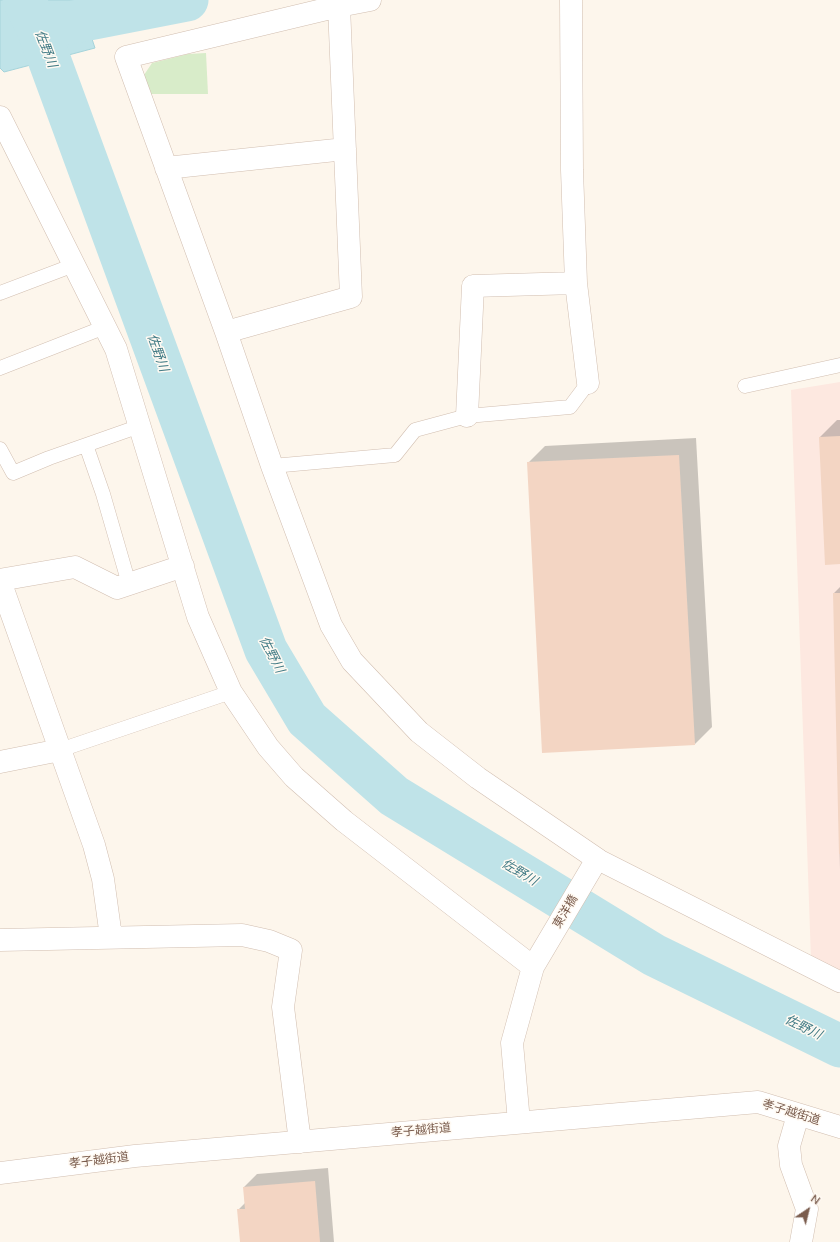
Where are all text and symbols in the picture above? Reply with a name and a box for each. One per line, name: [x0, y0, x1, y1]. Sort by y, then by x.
water label: 佐野川: [31, 28, 59, 70]
water label: 佐野川: [143, 332, 171, 374]
water label: 佐野川: [255, 634, 287, 676]
water label: 佐野川: [498, 856, 540, 890]
street label: 東洋橋: [551, 893, 581, 931]
water label: 佐野川: [782, 1012, 824, 1044]
street label: 孝子越街道: [760, 1097, 822, 1129]
street label: 孝子越街道: [390, 1121, 452, 1141]
street label: 孝子越街道: [68, 1150, 130, 1172]
north arrow: [788, 1190, 828, 1230]
text: N: [807, 1191, 823, 1208]

